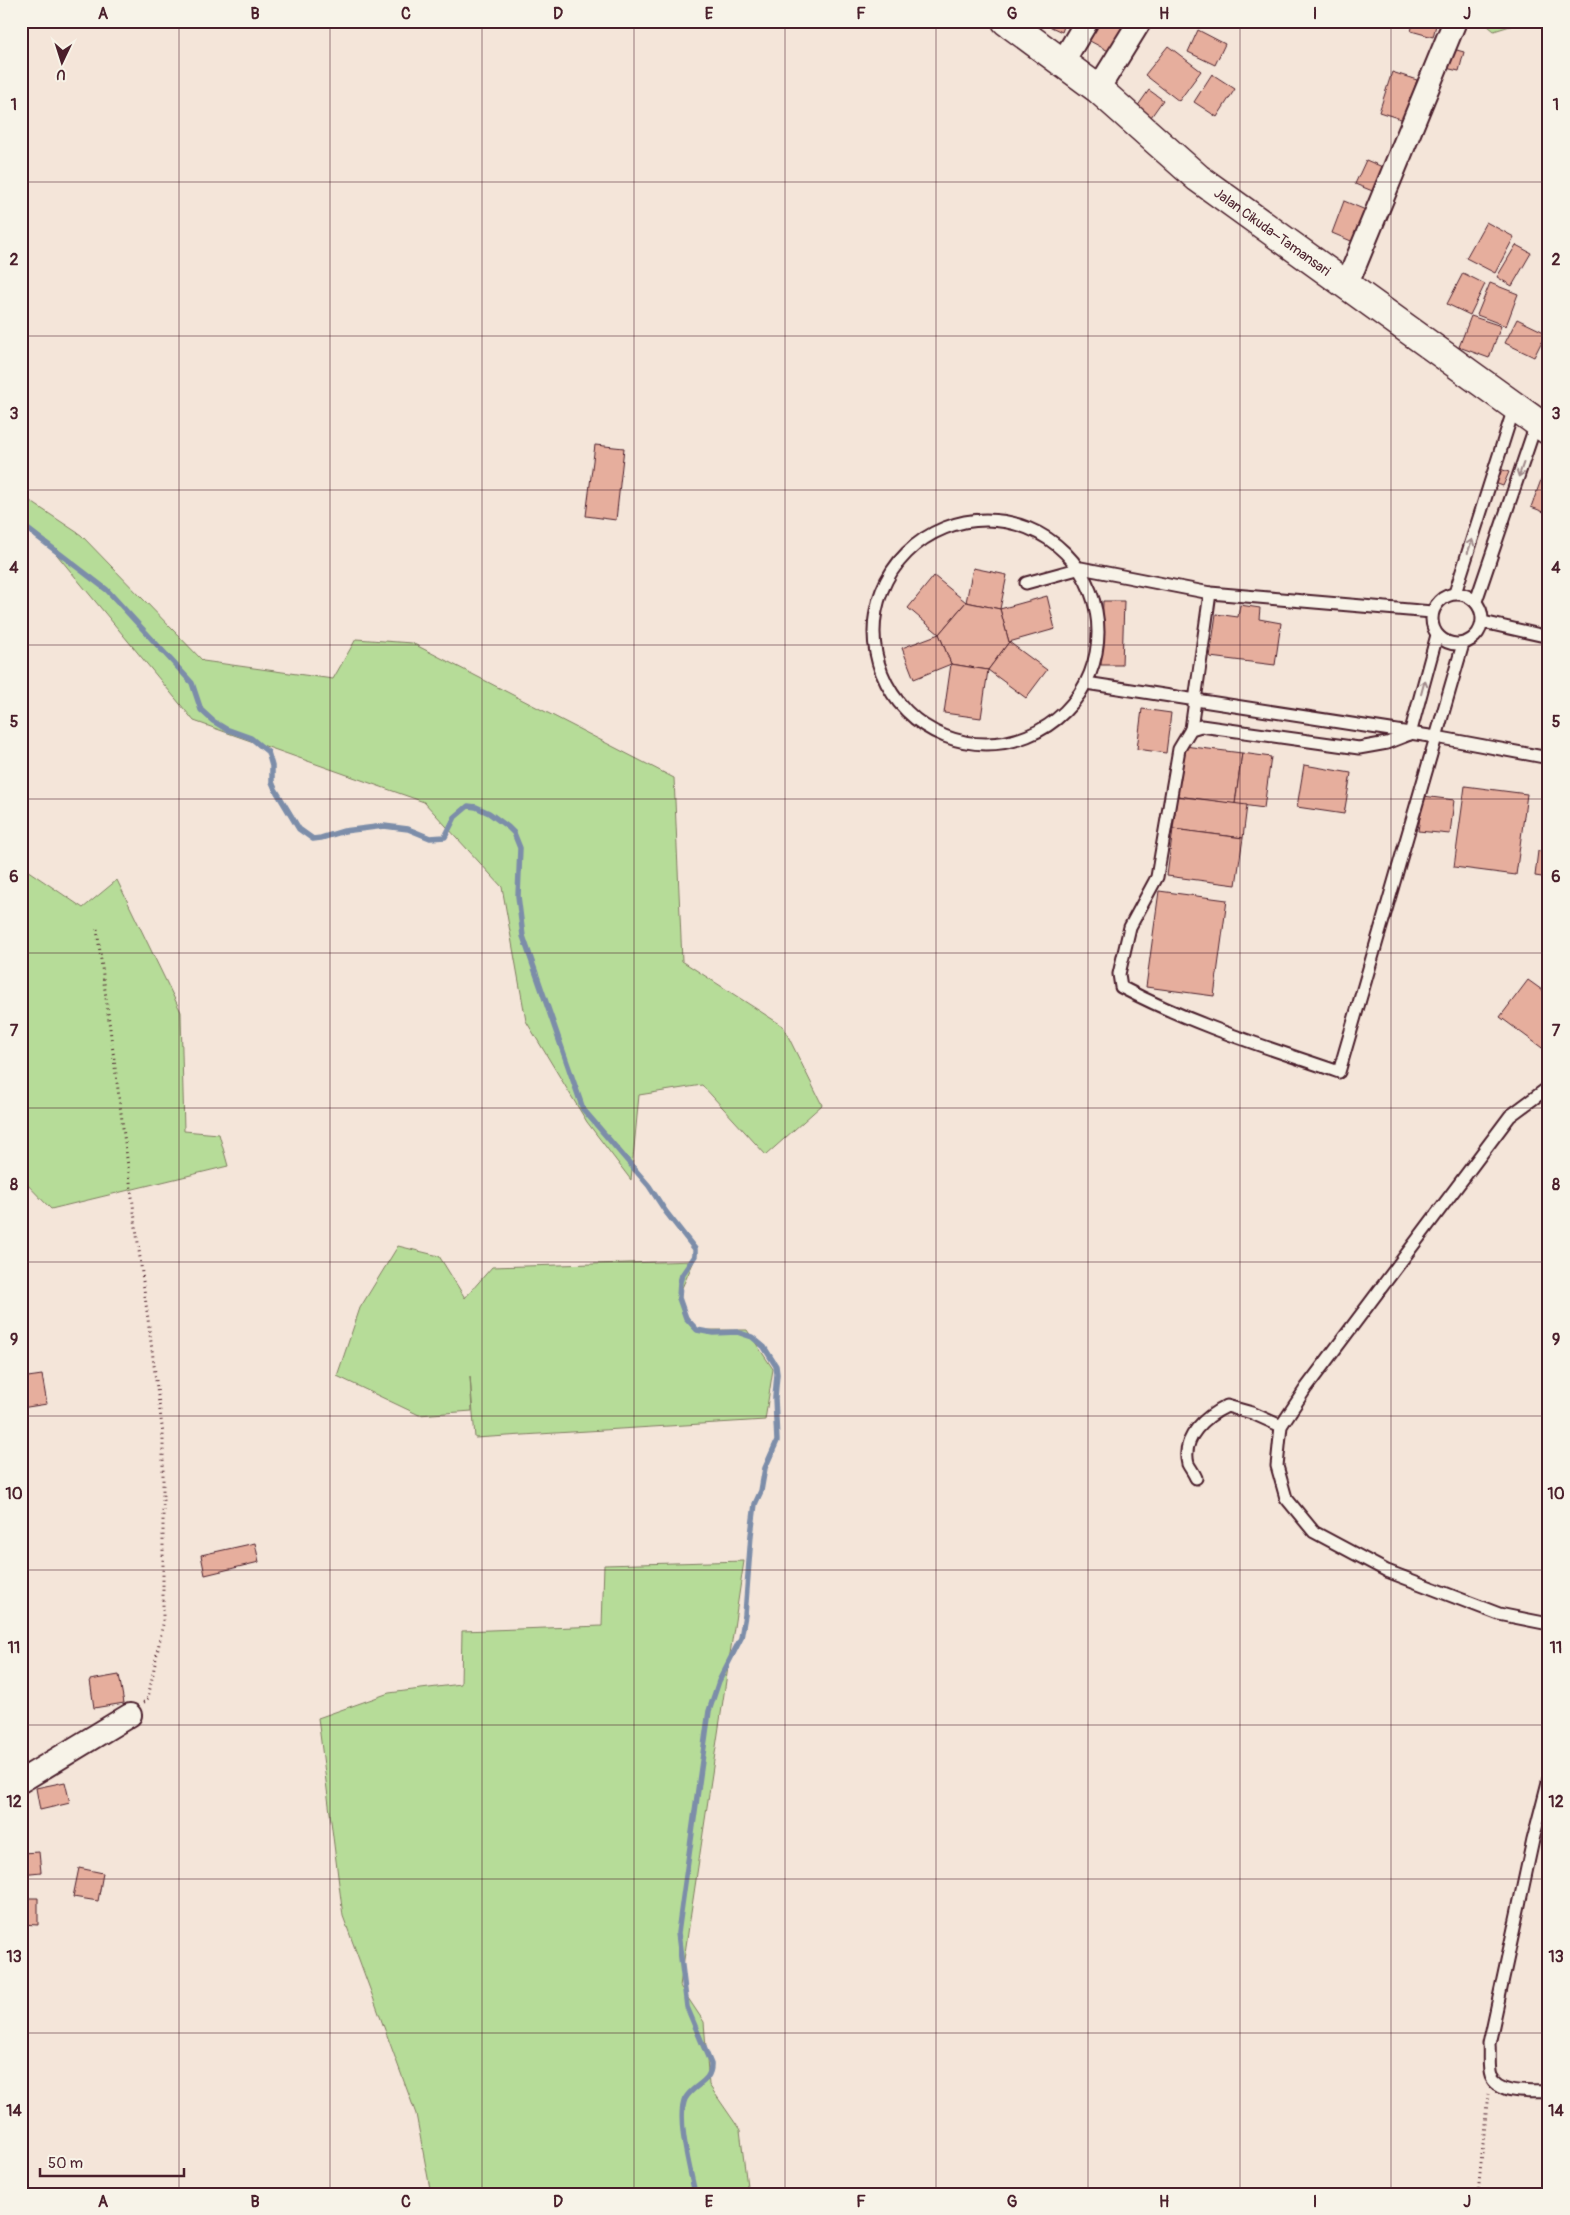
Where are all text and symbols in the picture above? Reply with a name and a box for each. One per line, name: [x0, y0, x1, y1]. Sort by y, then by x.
text: A: [98, 4, 109, 24]
text: B: [250, 4, 260, 24]
text: C: [401, 4, 411, 24]
text: D: [553, 4, 563, 24]
text: E: [705, 4, 714, 24]
text: F: [856, 4, 866, 24]
text: G: [1007, 4, 1018, 24]
text: H: [1159, 4, 1169, 24]
text: I: [1313, 4, 1317, 24]
text: J: [1463, 4, 1471, 24]
north arrow: [38, 38, 88, 88]
text: U: [56, 66, 66, 83]
text: 1: [11, 95, 17, 115]
text: 1: [1553, 95, 1559, 115]
street label: Jalan Cikuda–Tamansari: [1211, 184, 1334, 280]
text: 2: [10, 250, 19, 270]
text: 2: [1552, 250, 1561, 270]
text: 3: [10, 404, 19, 424]
text: 3: [1552, 404, 1561, 424]
one-way arrow: [1516, 462, 1525, 477]
one-way arrow: [1465, 539, 1475, 555]
text: 4: [9, 558, 19, 578]
text: 4: [1551, 558, 1561, 578]
one-way arrow: [1419, 679, 1428, 695]
text: 5: [10, 712, 19, 732]
text: 5: [1552, 712, 1561, 732]
text: 6: [9, 867, 19, 887]
text: 6: [1551, 867, 1561, 887]
text: 7: [10, 1021, 19, 1041]
text: 7: [1552, 1021, 1561, 1041]
text: 8: [10, 1175, 18, 1195]
text: 8: [1552, 1175, 1560, 1195]
text: 9: [10, 1330, 18, 1350]
text: 9: [1552, 1330, 1560, 1350]
text: 10: [5, 1484, 23, 1504]
text: 10: [1547, 1484, 1565, 1504]
text: 11: [8, 1638, 20, 1658]
text: 11: [1550, 1638, 1562, 1658]
text: 12: [6, 1792, 22, 1812]
text: 12: [1548, 1792, 1564, 1812]
text: 13: [6, 1947, 22, 1967]
text: 13: [1548, 1947, 1564, 1967]
text: 14: [6, 2101, 22, 2121]
text: 14: [1548, 2101, 1564, 2121]
scale bar: [40, 2145, 184, 2177]
text: 50 m: [48, 2154, 83, 2173]
text: A: [98, 2192, 109, 2212]
text: B: [250, 2192, 260, 2212]
text: C: [401, 2192, 411, 2212]
text: D: [553, 2192, 563, 2212]
text: E: [705, 2192, 714, 2212]
text: F: [856, 2192, 866, 2212]
text: G: [1007, 2192, 1018, 2212]
text: H: [1159, 2192, 1169, 2212]
text: I: [1313, 2192, 1317, 2212]
text: J: [1463, 2192, 1471, 2212]

